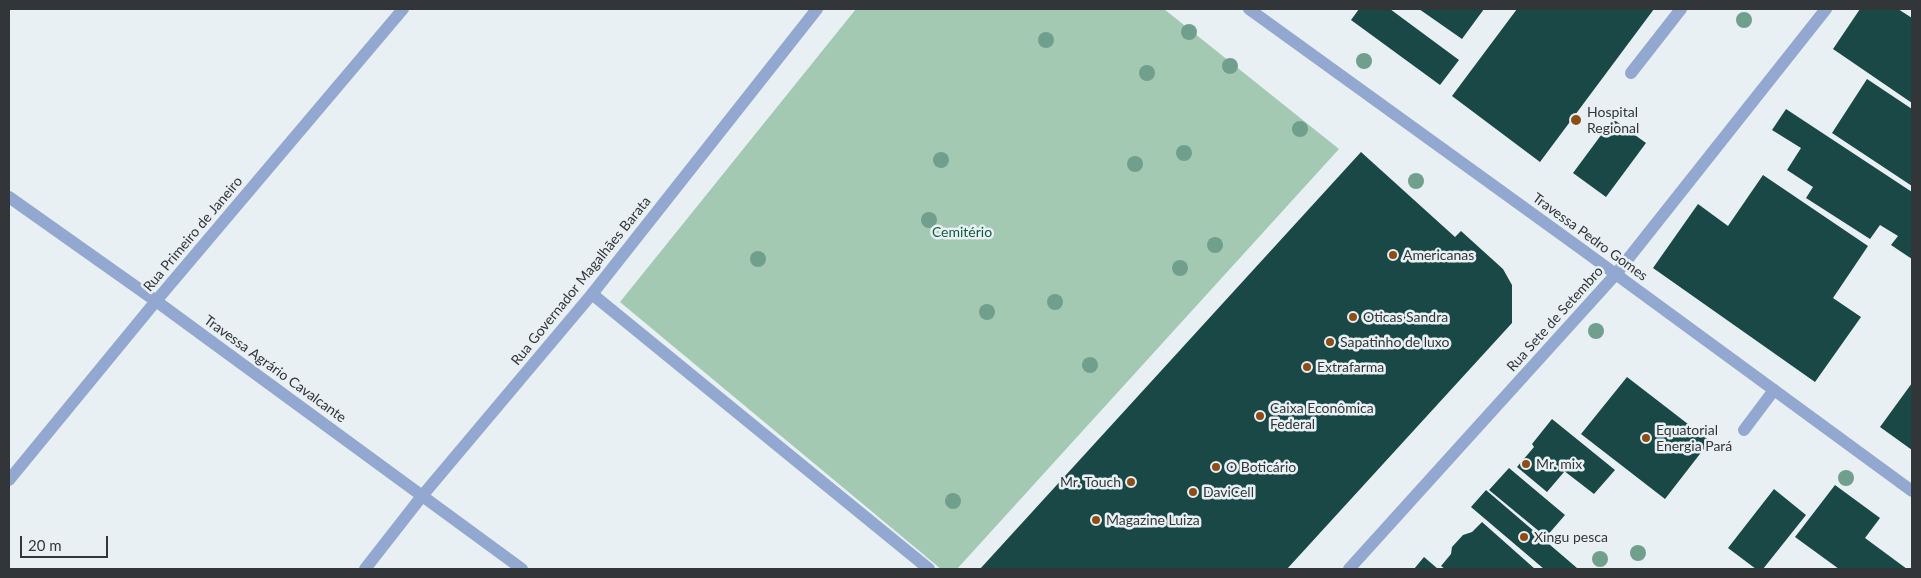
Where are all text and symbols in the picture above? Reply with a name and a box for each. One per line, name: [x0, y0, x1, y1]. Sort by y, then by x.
place label: Hospital Regional: [1587, 104, 1639, 136]
marker: Hospital Regional: [1569, 113, 1583, 127]
street label: Rua Primeiro de Janeiro: [140, 173, 246, 295]
street label: Travessa Pedro Gomes: [1529, 190, 1651, 284]
street label: Rua Governador Magalhães Barata: [508, 193, 654, 369]
park label: Cemitério: [932, 224, 992, 240]
place label: Americanas: [1403, 247, 1474, 263]
marker: Americanas: [1387, 249, 1399, 261]
street label: Rua Sete de Setembro: [1503, 263, 1607, 375]
place label: Oticas Sandra: [1363, 309, 1448, 325]
marker: Oticas Sandra: [1347, 311, 1359, 323]
street label: Travessa Agrário Cavalcante: [201, 312, 349, 426]
place label: Sapatinho de luxo: [1340, 334, 1449, 350]
marker: Sapatinho de luxo: [1324, 336, 1336, 348]
place label: Extrafarma: [1317, 359, 1384, 375]
marker: Extrafarma: [1301, 361, 1313, 373]
place label: Caixa Econômica Federal: [1270, 400, 1374, 432]
marker: Caixa Econômica Federal: [1254, 410, 1266, 422]
place label: Equatorial Energia Pará: [1656, 422, 1732, 454]
marker: Equatorial Energia Pará: [1640, 432, 1652, 444]
place label: Mr. mix: [1536, 456, 1582, 472]
marker: Mr. mix: [1520, 458, 1532, 470]
place label: O Boticário: [1226, 459, 1296, 475]
marker: O Boticário: [1210, 461, 1222, 473]
place label: Mr. Touch: [1060, 474, 1121, 490]
marker: Mr. Touch: [1125, 476, 1137, 488]
place label: DaviCell: [1203, 484, 1254, 500]
marker: DaviCell: [1187, 486, 1199, 498]
place label: Magazine Luiza: [1106, 512, 1200, 528]
marker: Magazine Luiza: [1090, 514, 1102, 526]
scale bar: [22, 526, 110, 558]
place label: Xingu pesca: [1534, 529, 1608, 545]
marker: Xingu pesca: [1518, 531, 1530, 543]
text: 20 m: [28, 536, 62, 554]

